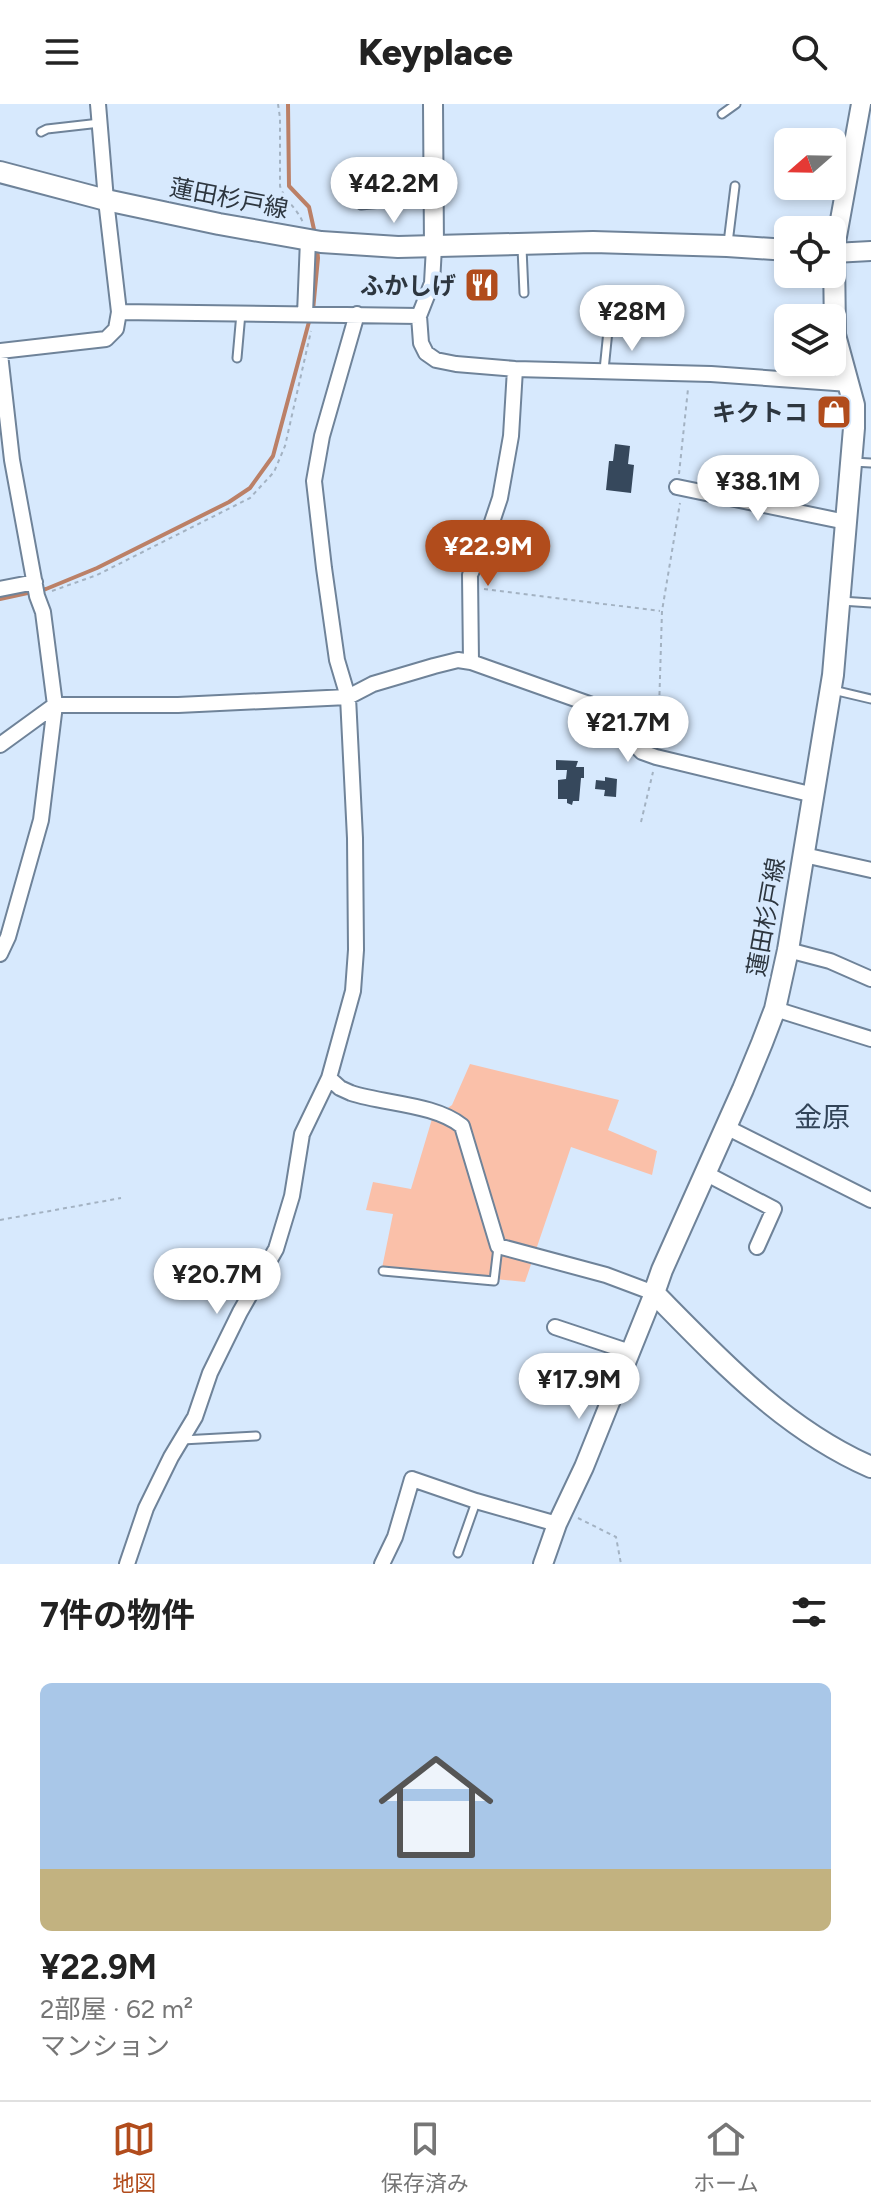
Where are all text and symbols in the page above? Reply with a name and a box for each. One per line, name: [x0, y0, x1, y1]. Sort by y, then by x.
icon: menu: [40, 30, 84, 74]
icon: search: [787, 30, 831, 74]
text: Keyplace: [358, 31, 513, 74]
north arrow: [774, 128, 846, 200]
map controls: [774, 128, 846, 376]
pin: ¥42.2M: [329, 157, 459, 225]
text: ¥42.2M: [349, 167, 439, 199]
street label: 蓮田杉戸線: [167, 172, 291, 224]
button: locate: [774, 216, 846, 288]
restaurant icon: ふかしげ: [463, 266, 501, 304]
place label: ふかしげ: [360, 271, 456, 300]
pin: ¥28M: [585, 285, 679, 353]
text: ¥28M: [598, 295, 666, 327]
button: layers: [774, 304, 846, 376]
shop icon: キクトコ: [815, 393, 853, 431]
place label: キクトコ: [712, 398, 808, 427]
pin: ¥38.1M: [693, 455, 823, 523]
text: ¥38.1M: [715, 465, 801, 497]
pin: ¥22.9M: [423, 520, 553, 588]
text: ¥22.9M: [443, 530, 533, 562]
pin: ¥21.7M: [563, 696, 693, 764]
text: ¥21.7M: [586, 706, 670, 738]
street label: 蓮田杉戸線: [741, 855, 791, 979]
district label: 金原: [794, 1100, 850, 1134]
pin: ¥20.7M: [152, 1248, 282, 1316]
text: ¥20.7M: [172, 1258, 262, 1290]
pin: ¥17.9M: [514, 1353, 644, 1421]
text: ¥17.9M: [537, 1363, 621, 1395]
icon: filters: [787, 1590, 831, 1634]
text: 7件の物件: [40, 1595, 195, 1636]
icon: home: [364, 1735, 508, 1879]
text: ¥22.9M: [40, 1947, 157, 1988]
text: 2部屋 · 62 m²: [40, 1993, 193, 2025]
text: マンション: [40, 2030, 170, 2062]
tab: 地図: [112, 2117, 156, 2197]
tab: 保存済み: [381, 2117, 469, 2197]
tab: ホーム: [693, 2117, 759, 2197]

